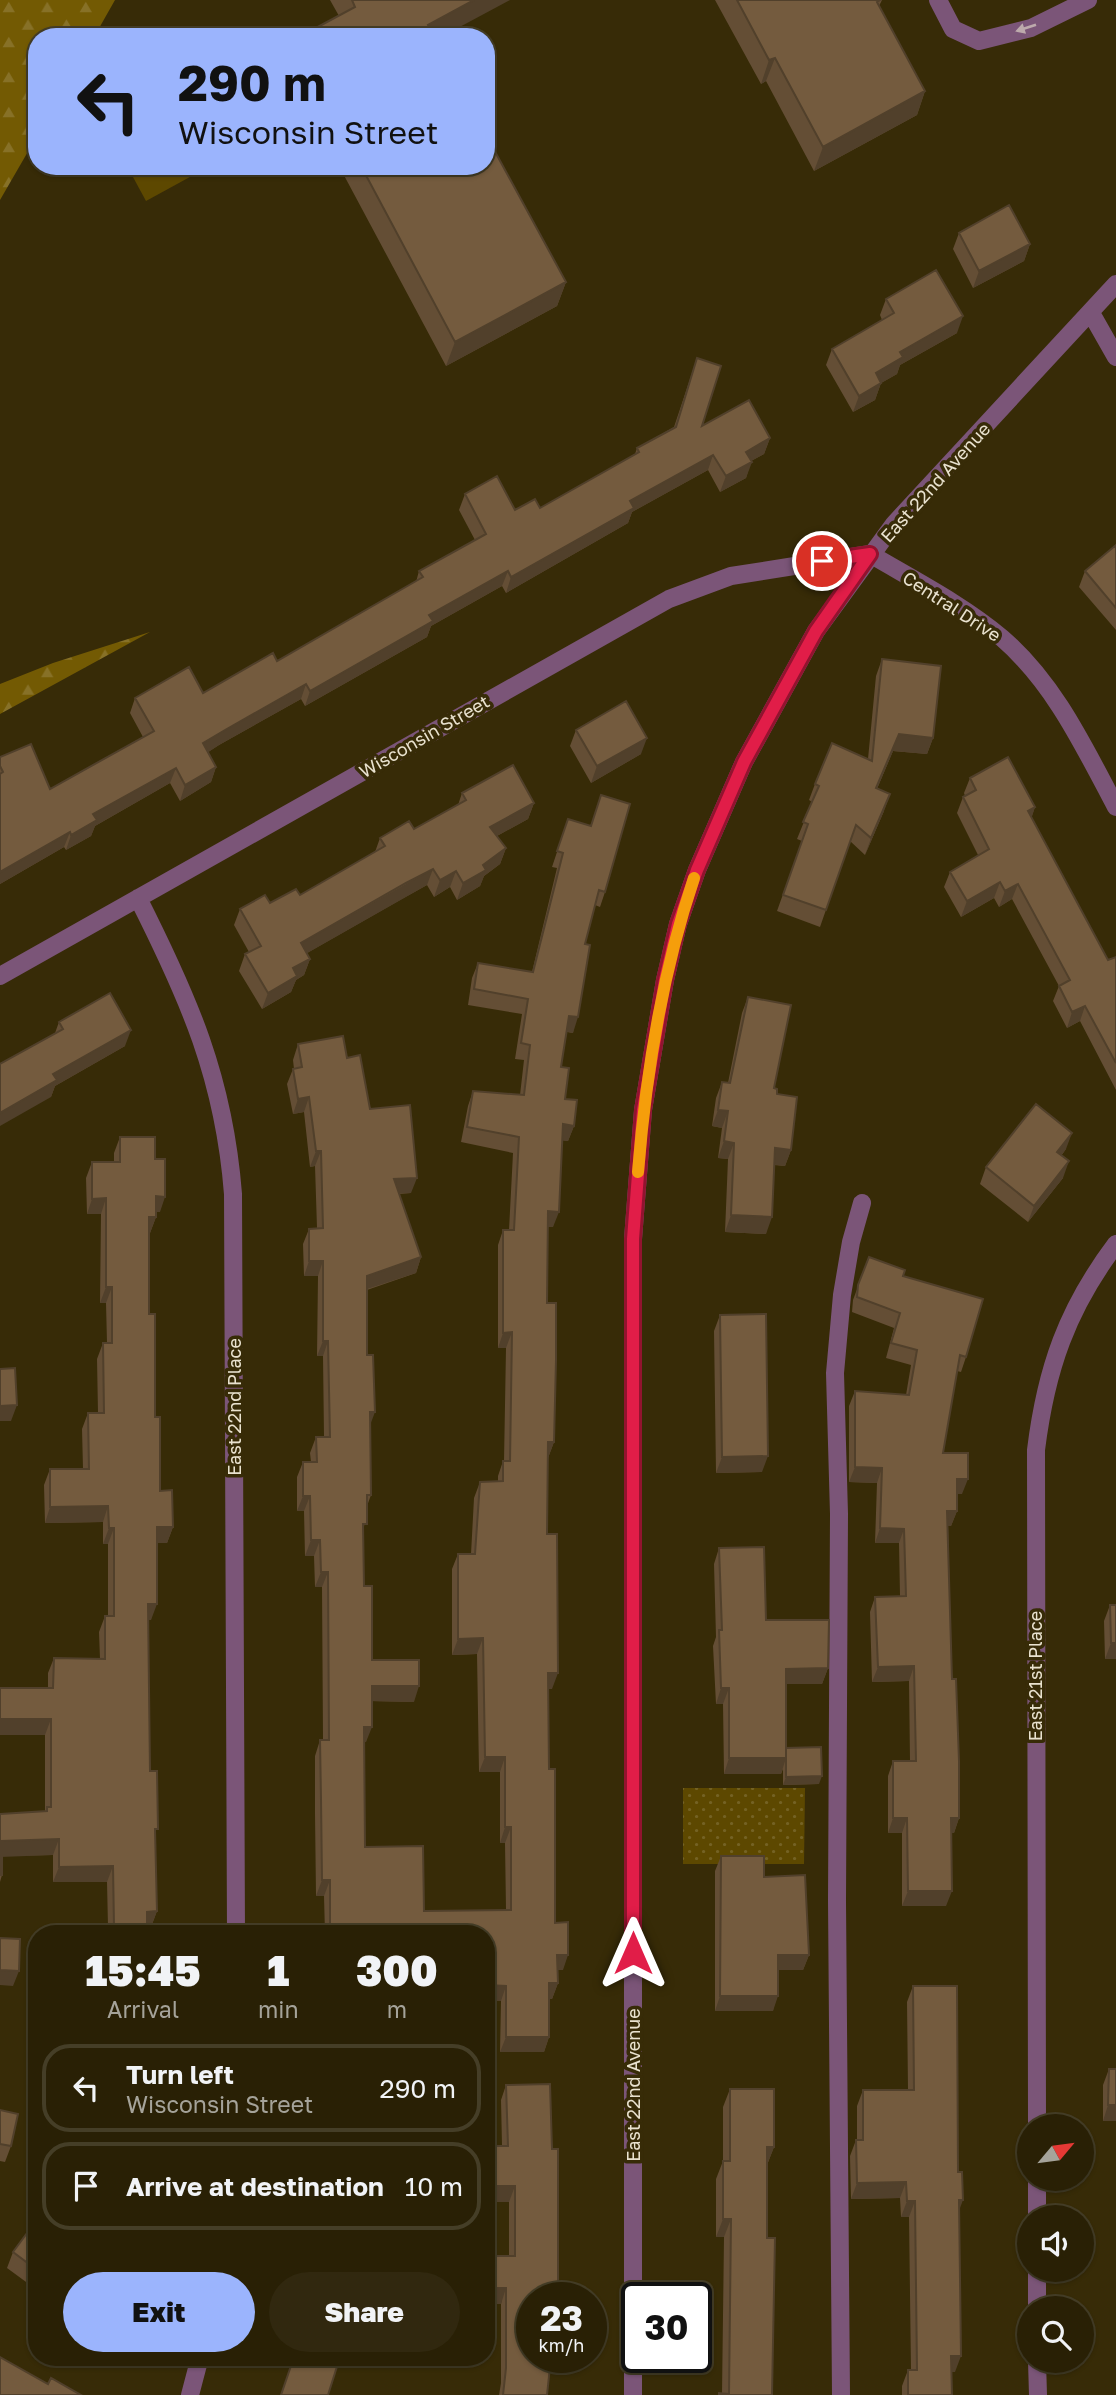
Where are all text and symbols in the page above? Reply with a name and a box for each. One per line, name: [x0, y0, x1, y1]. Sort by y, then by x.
one-way arrow: [1016, 23, 1037, 34]
text: 290 m: [178, 53, 326, 112]
icon: left: [63, 56, 154, 147]
text: Wisconsin Street: [178, 113, 439, 151]
street label: East 22nd Avenue: [876, 418, 994, 546]
pin: [792, 531, 852, 591]
icon: arrive: [803, 542, 841, 580]
street label: Central Drive: [899, 566, 1005, 646]
street label: Wisconsin Street: [355, 690, 493, 782]
street label: East 22nd Place: [223, 1338, 245, 1476]
street label: East 21st Place: [1024, 1611, 1046, 1741]
position arrow: [596, 1916, 670, 1990]
text: 15:45: [85, 1945, 201, 1995]
text: 1: [267, 1945, 289, 1995]
text: 300: [356, 1945, 438, 1995]
text: Arrival: [107, 1995, 179, 2023]
text: min: [258, 1995, 299, 2023]
text: m: [387, 1995, 407, 2023]
street label: East 22nd Avenue: [622, 2008, 644, 2162]
text: Turn left: [126, 2059, 234, 2090]
icon: left: [67, 2069, 105, 2107]
text: 290 m: [380, 2073, 456, 2104]
text: Wisconsin Street: [126, 2090, 313, 2118]
north arrow: [1017, 2114, 1094, 2191]
map controls: [1017, 2114, 1094, 2373]
icon: arrive: [67, 2167, 105, 2205]
text: Arrive at destination: [126, 2171, 384, 2202]
text: 10 m: [405, 2171, 463, 2202]
button: sound: [1017, 2205, 1094, 2282]
button: Exit: [63, 2272, 255, 2352]
button: Share: [269, 2272, 460, 2352]
speed limit sign: 30: [621, 2282, 712, 2373]
button: search: [1017, 2296, 1094, 2373]
text: 23: [540, 2297, 583, 2339]
text: km/h: [539, 2334, 584, 2356]

